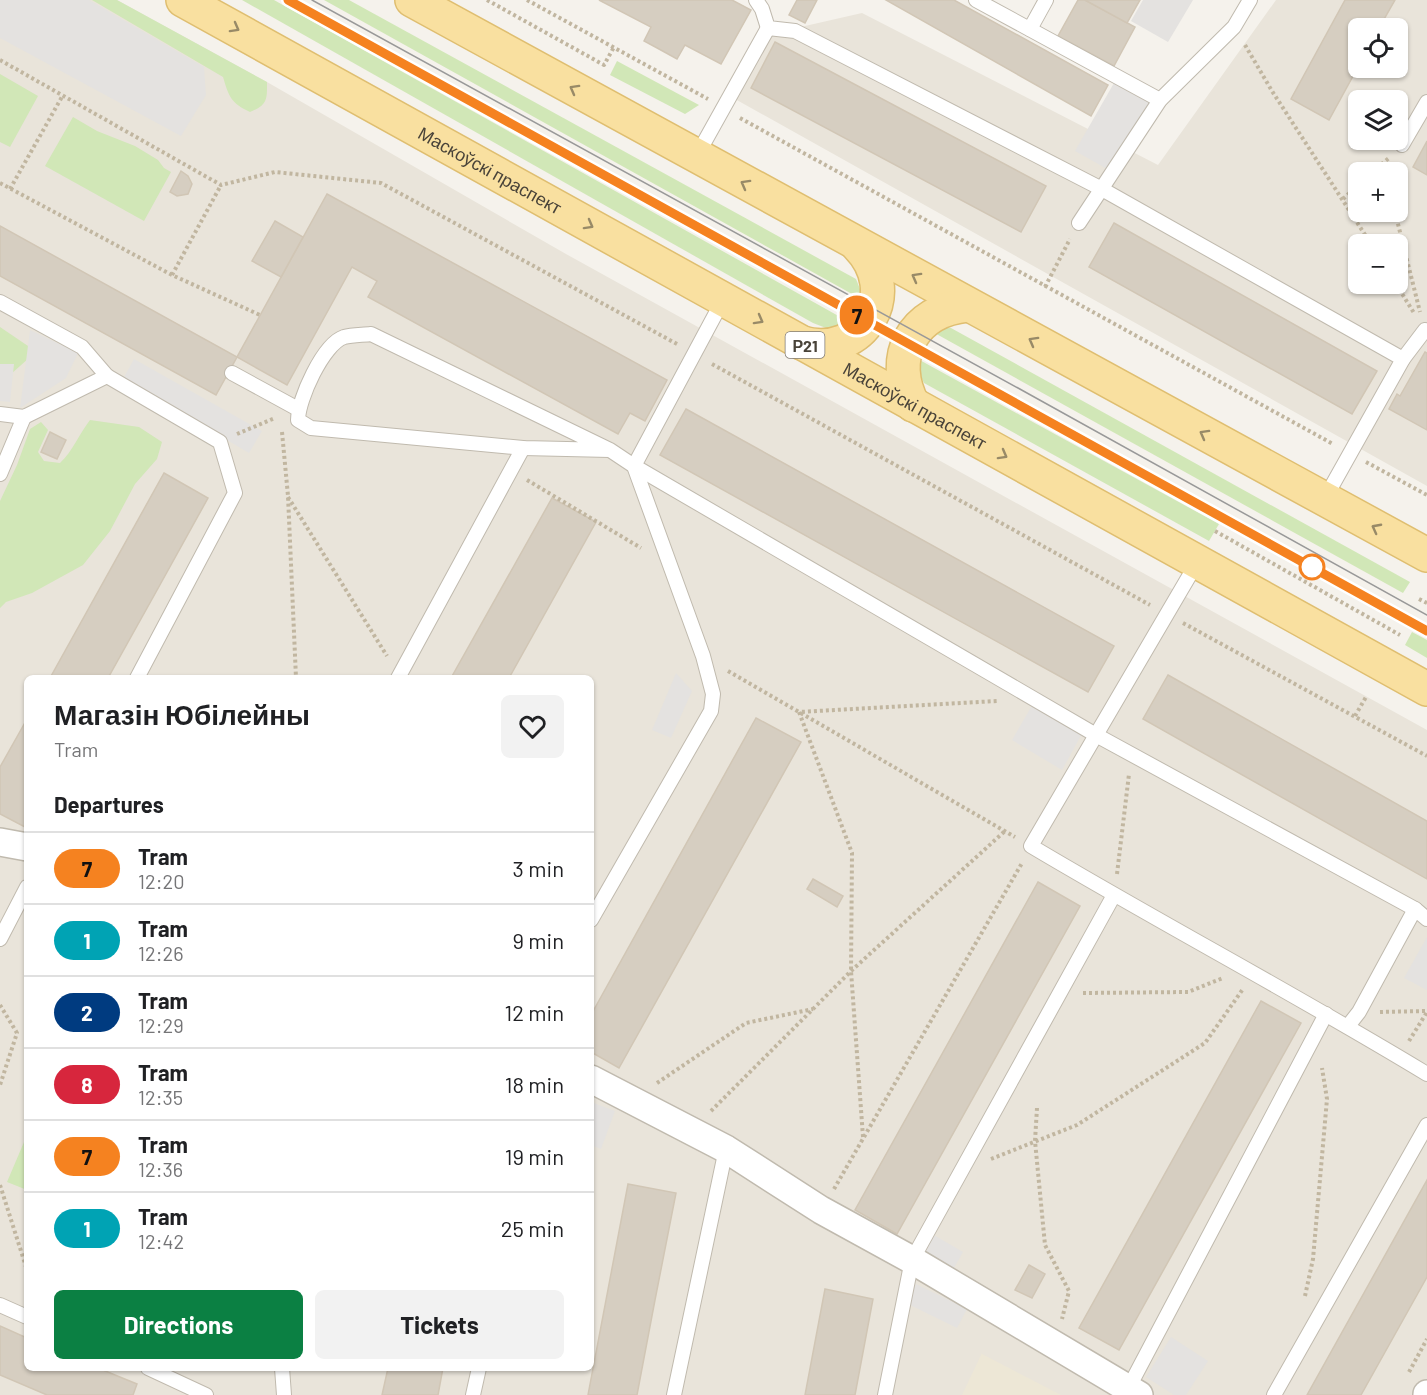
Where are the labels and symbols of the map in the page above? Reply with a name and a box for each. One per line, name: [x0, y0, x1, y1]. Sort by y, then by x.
one-way arrow: [228, 21, 239, 33]
one-way arrow: [570, 85, 580, 97]
street label: Маскоўскі праспект: [414, 122, 566, 219]
one-way arrow: [741, 179, 751, 191]
one-way arrow: [582, 218, 593, 229]
one-way arrow: [912, 273, 922, 284]
line badge: 7: [838, 296, 876, 334]
one-way arrow: [753, 313, 763, 324]
road number: Р21: [786, 332, 824, 358]
one-way arrow: [1029, 337, 1039, 348]
street label: Маскоўскі праспект: [840, 357, 991, 454]
one-way arrow: [1200, 430, 1210, 442]
one-way arrow: [997, 448, 1007, 459]
one-way arrow: [1371, 524, 1382, 535]
unlabelled marker: [1299, 554, 1325, 580]

